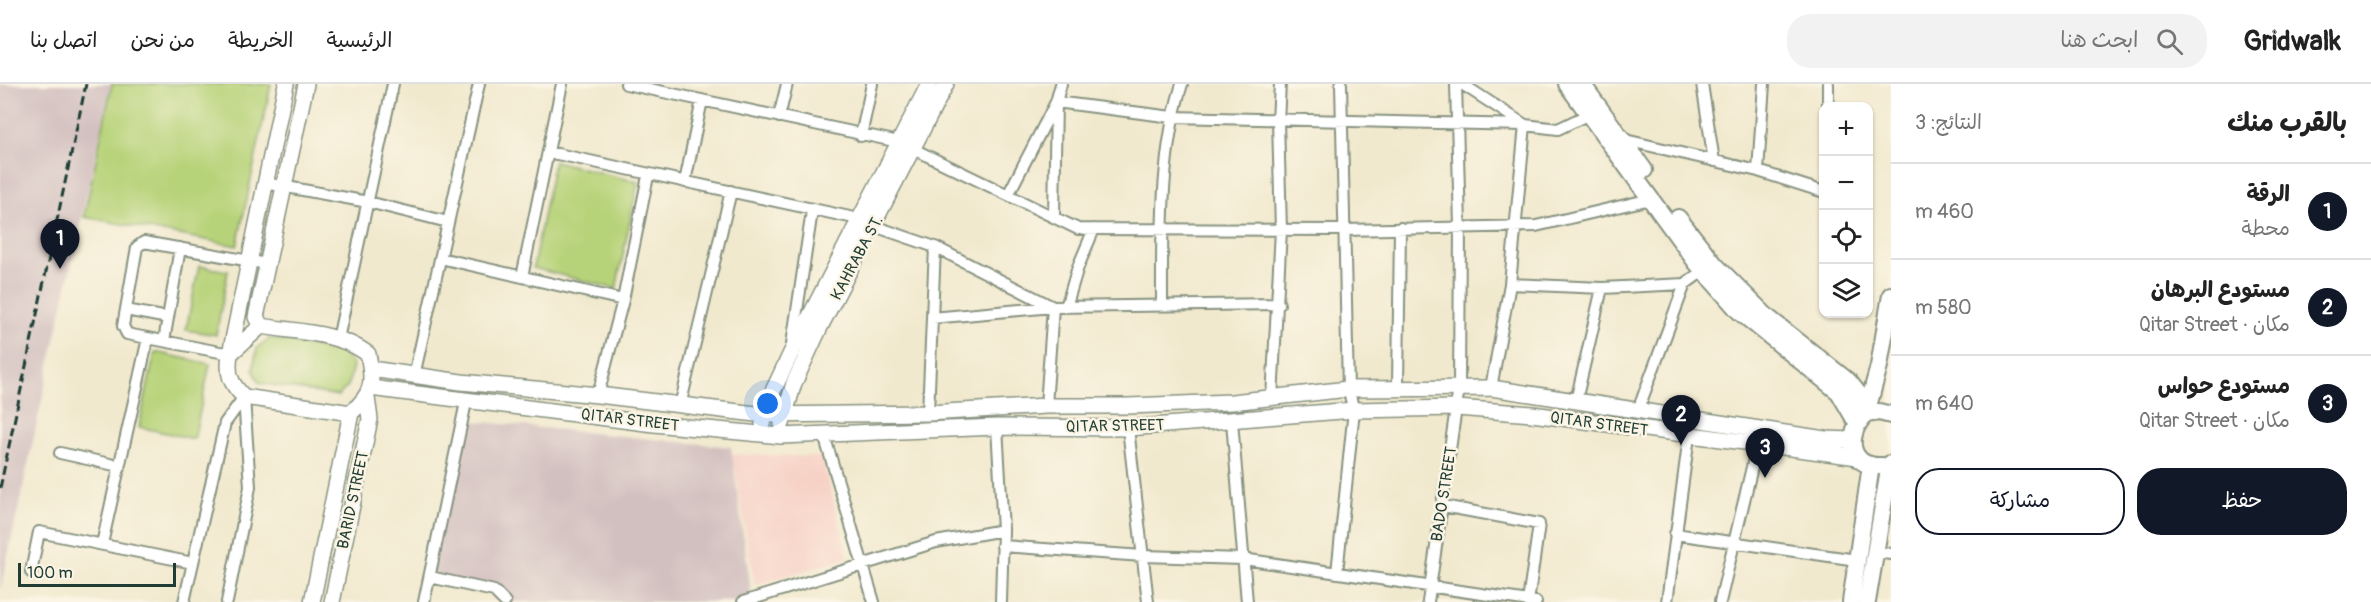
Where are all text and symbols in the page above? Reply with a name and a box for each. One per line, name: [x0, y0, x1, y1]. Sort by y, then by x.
search box: [1787, 14, 2207, 68]
text: Gridwalk: [2243, 24, 2341, 59]
icon: search: [2153, 25, 2186, 58]
text: ابحث هنا: [2060, 26, 2138, 54]
text: اتصل بنا: [30, 27, 97, 54]
text: من نحن: [130, 27, 195, 54]
text: الخريطة: [228, 27, 293, 54]
text: الرئيسية: [326, 27, 392, 54]
map controls: [1819, 102, 1873, 318]
button: +: [1819, 102, 1873, 156]
text: بالقرب منك: [2227, 107, 2347, 139]
text: النتائج: 3: [1915, 110, 1982, 135]
button: −: [1819, 156, 1873, 210]
text: الرقة: [2246, 180, 2290, 208]
text: 460 m: [1915, 199, 1974, 224]
text: 1: [2324, 199, 2331, 224]
button: locate: [1819, 210, 1873, 264]
street label: KAHRABA ST.: [826, 212, 888, 304]
text: محطة: [2242, 216, 2290, 241]
pin: 1: [40, 220, 80, 269]
button: layers: [1819, 264, 1873, 318]
text: مستودع البرهان: [2151, 276, 2290, 304]
text: 580 m: [1915, 295, 1972, 320]
text: 2: [2322, 295, 2333, 320]
text: مكان · Qitar Street: [2139, 312, 2290, 337]
text: مستودع حواس: [2158, 372, 2290, 400]
your location: [753, 389, 782, 418]
text: 640 m: [1915, 391, 1974, 416]
text: 3: [2322, 391, 2333, 416]
pin: 2: [1662, 396, 1700, 445]
street label: QITAR STREET: [580, 404, 680, 436]
street label: QITAR STREET: [1549, 407, 1649, 441]
text: مكان · Qitar Street: [2139, 408, 2290, 433]
street label: QITAR STREET: [1065, 415, 1165, 437]
pin: 3: [1746, 428, 1784, 478]
street label: BADO STREET: [1427, 445, 1461, 543]
street label: BARID STREET: [333, 449, 373, 551]
button: مشاركة: [1915, 468, 2125, 535]
button: حفظ: [2137, 468, 2347, 535]
scale bar: [18, 560, 176, 588]
text: 100 m: [27, 563, 73, 583]

